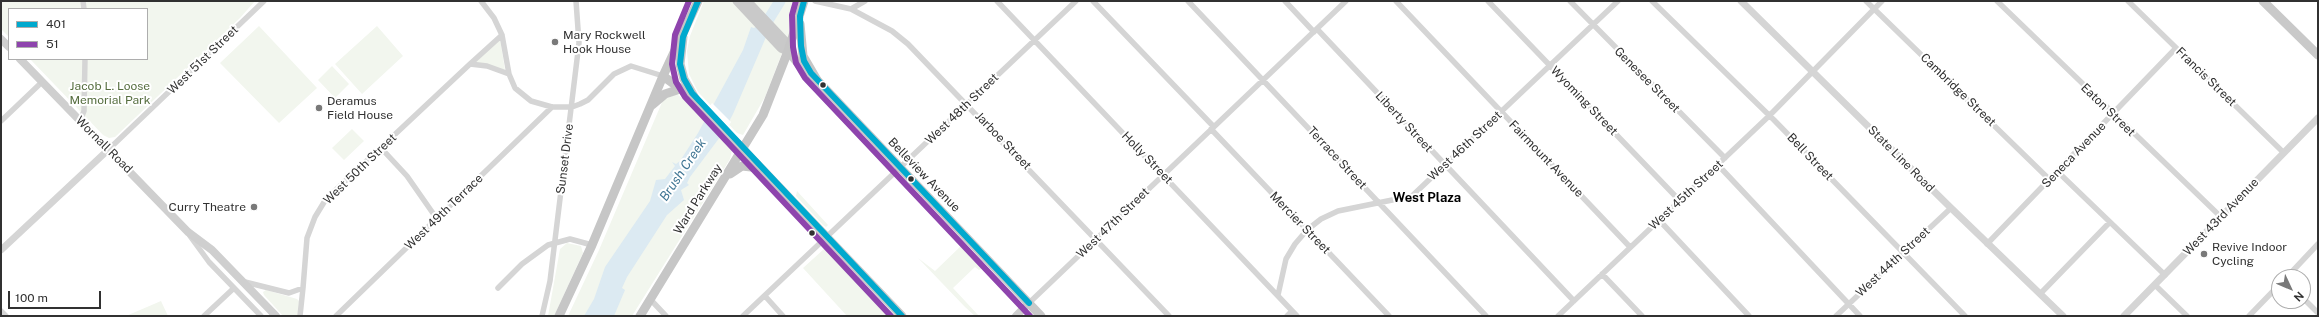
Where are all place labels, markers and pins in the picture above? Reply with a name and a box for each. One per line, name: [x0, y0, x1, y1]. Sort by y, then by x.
place label: Mary Rockwell Hook House: [563, 28, 646, 56]
marker: Mary Rockwell Hook House: [550, 37, 560, 47]
unlabelled marker: [818, 80, 828, 90]
place label: Deramus Field House: [327, 94, 393, 122]
marker: Deramus Field House: [314, 103, 324, 113]
unlabelled marker: [906, 174, 916, 184]
place label: Curry Theatre: [169, 200, 246, 214]
marker: Curry Theatre: [249, 202, 259, 212]
unlabelled marker: [807, 228, 817, 238]
place label: Revive Indoor Cycling: [2212, 240, 2287, 268]
marker: Revive Indoor Cycling: [2199, 249, 2209, 259]

